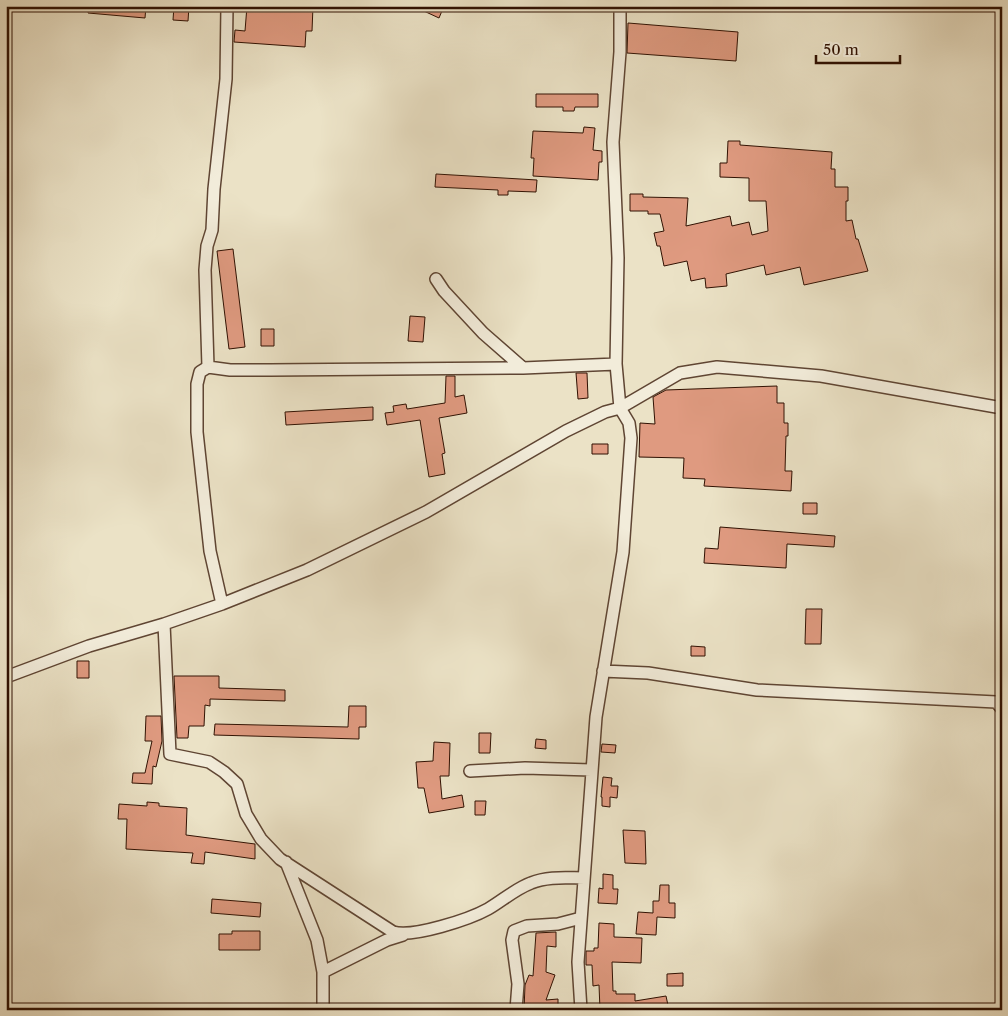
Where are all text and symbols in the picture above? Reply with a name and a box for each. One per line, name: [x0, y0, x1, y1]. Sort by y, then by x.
scale bar: [816, 32, 899, 64]
text: 50 m: [823, 40, 859, 59]

